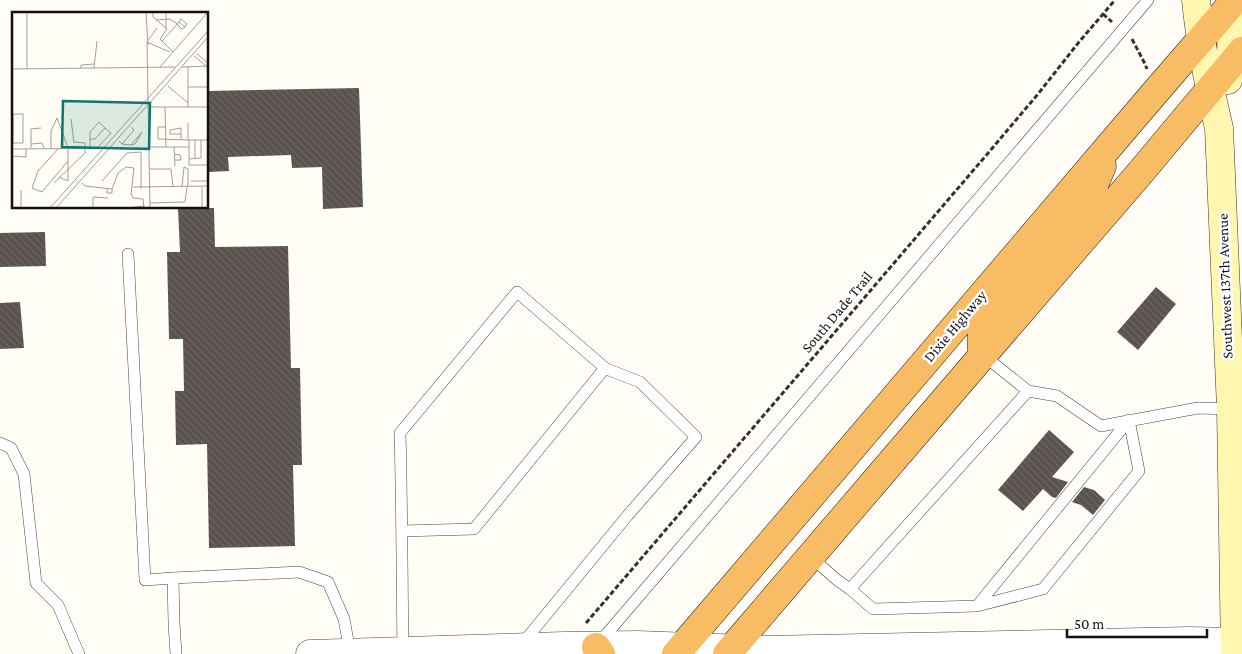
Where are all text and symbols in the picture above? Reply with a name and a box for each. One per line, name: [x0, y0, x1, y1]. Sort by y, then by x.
inset map: [12, 12, 209, 209]
street label: Southwest 137th Avenue: [1214, 213, 1236, 359]
street label: South Dade Trail: [799, 268, 875, 356]
street label: Dixie Highway: [921, 287, 990, 366]
scale bar: [1067, 606, 1207, 638]
text: 50 m: [1074, 616, 1104, 632]

